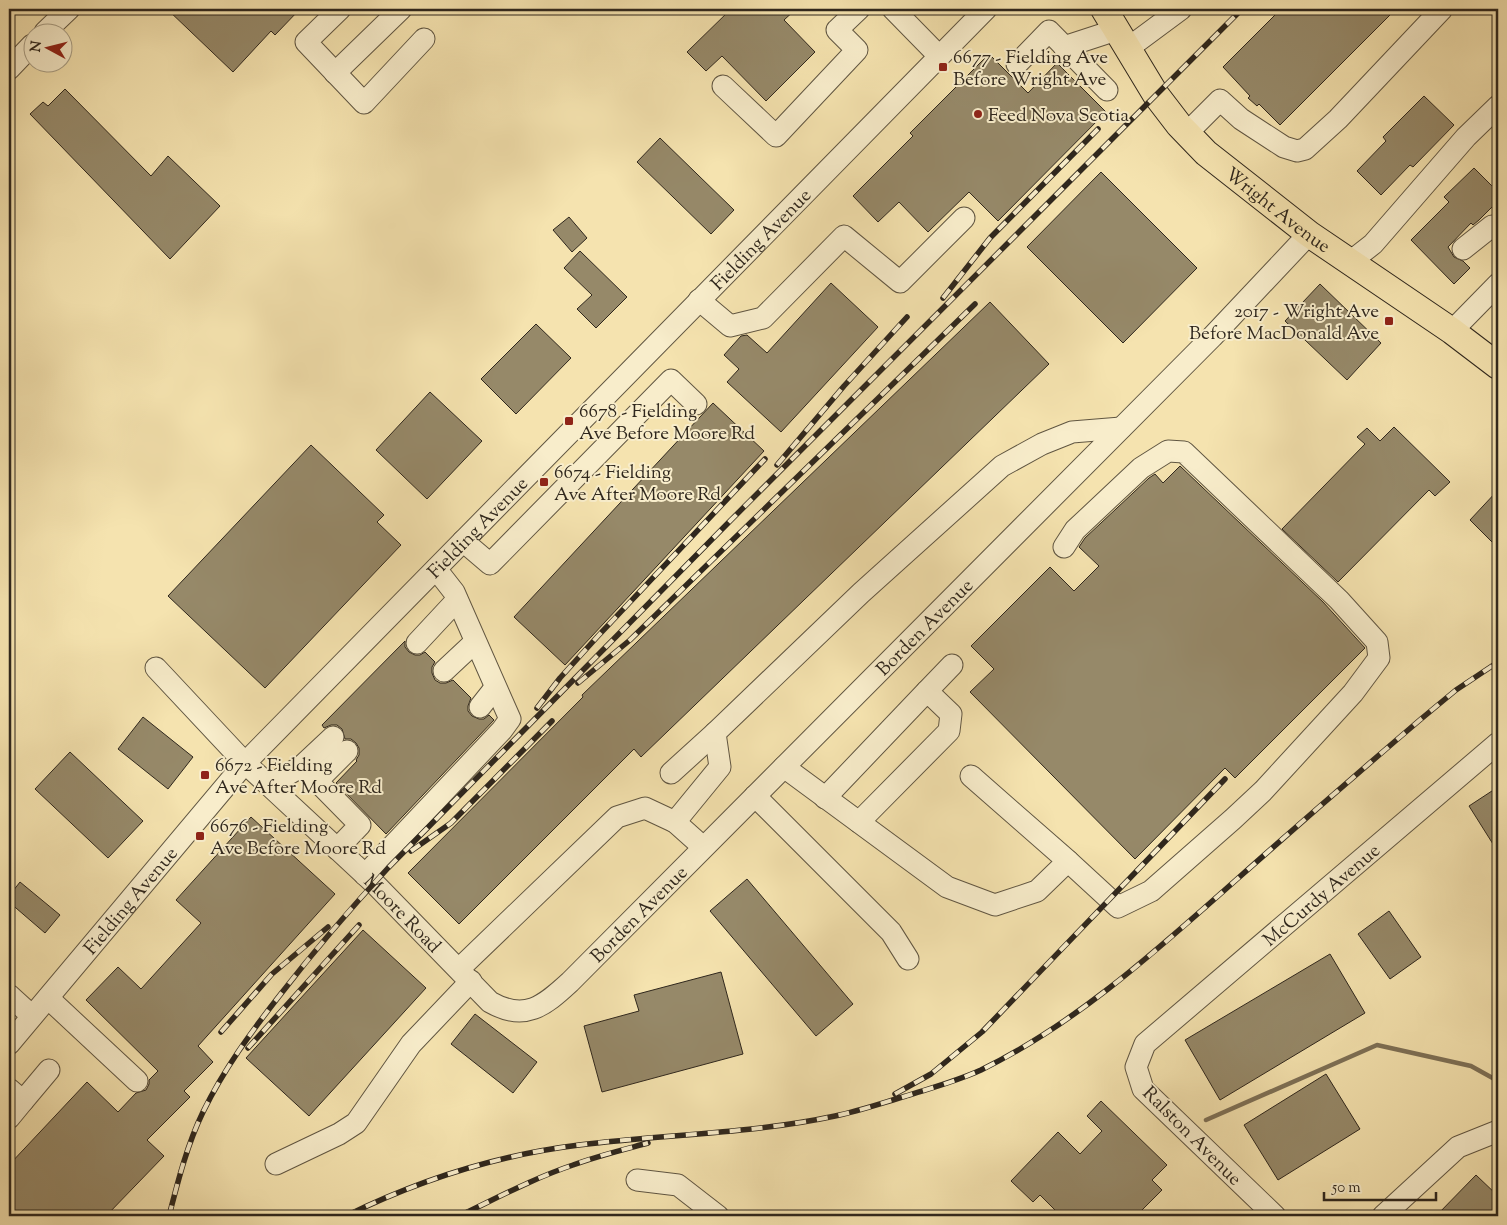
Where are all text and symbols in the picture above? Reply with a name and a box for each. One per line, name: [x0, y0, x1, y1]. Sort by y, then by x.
north arrow: [22, 22, 72, 72]
text: N: [26, 40, 48, 53]
place label: 6677 - Fielding Ave Before Wright Ave: [953, 45, 1108, 94]
marker: 6677 - Fielding Ave Before Wright Ave: [937, 61, 949, 73]
place label: Feed Nova Scotia: [988, 103, 1129, 130]
marker: Feed Nova Scotia: [972, 108, 984, 120]
street label: Wright Avenue: [1218, 162, 1335, 261]
street label: Fielding Avenue: [706, 183, 819, 298]
place label: 2017 - Wright Ave Before MacDonald Ave: [1189, 299, 1379, 348]
marker: 2017 - Wright Ave Before MacDonald Ave: [1383, 315, 1395, 327]
place label: 6678 - Fielding Ave Before Moore Rd: [579, 399, 755, 448]
marker: 6678 - Fielding Ave Before Moore Rd: [563, 415, 575, 427]
place label: 6674 - Fielding Ave After Moore Rd: [554, 460, 721, 509]
street label: Fielding Avenue: [422, 471, 535, 586]
marker: 6674 - Fielding Ave After Moore Rd: [538, 476, 550, 488]
street label: Borden Avenue: [871, 573, 980, 683]
place label: 6672 - Fielding Ave After Moore Rd: [215, 753, 382, 802]
marker: 6672 - Fielding Ave After Moore Rd: [199, 769, 211, 781]
place label: 6676 - Fielding Ave Before Moore Rd: [210, 814, 386, 863]
marker: 6676 - Fielding Ave Before Moore Rd: [194, 830, 206, 842]
street label: McCurdy Avenue: [1258, 838, 1387, 954]
street label: Fielding Avenue: [79, 842, 185, 961]
street label: Borden Avenue: [585, 860, 695, 970]
street label: Moore Road: [357, 869, 446, 960]
street label: Ralston Avenue: [1135, 1081, 1247, 1193]
scale bar: [1324, 1170, 1437, 1202]
text: 50 m: [1331, 1178, 1361, 1199]

